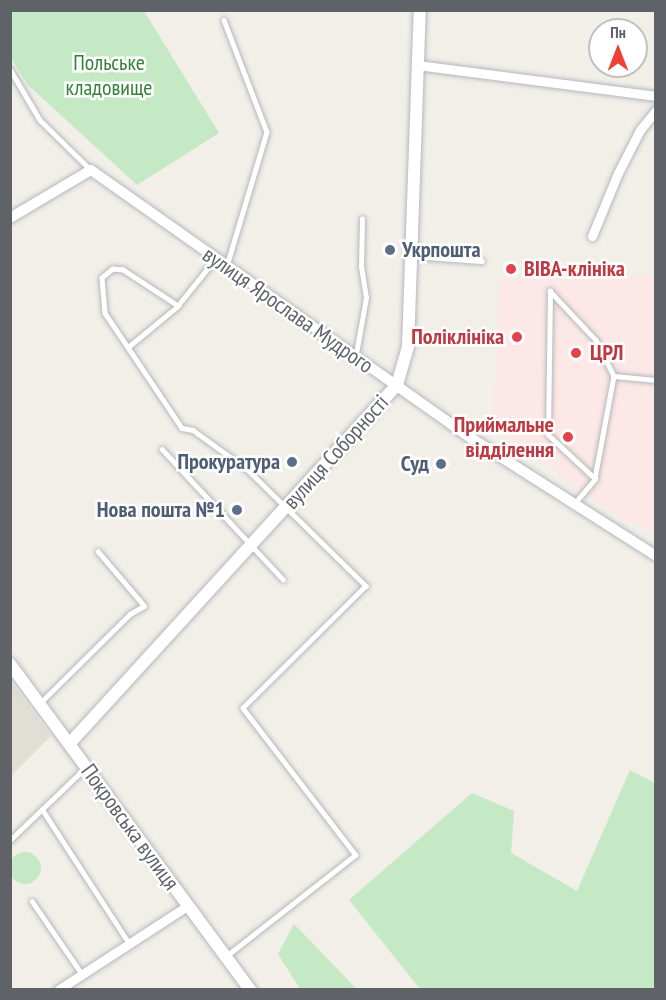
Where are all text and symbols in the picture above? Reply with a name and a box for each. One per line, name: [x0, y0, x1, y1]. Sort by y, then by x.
north arrow: [588, 18, 648, 78]
text: Пн: [610, 22, 626, 42]
park label: Польське кладовище: [66, 49, 152, 100]
place label: Укрпошта: [402, 237, 480, 263]
street label: вулиця Ярослава Мудрого: [198, 241, 378, 379]
marker: Укрпошта: [383, 243, 397, 257]
place label: ВІВА-клініка: [524, 256, 625, 282]
marker: ВІВА-клініка: [502, 260, 520, 278]
place label: Поліклініка: [411, 324, 504, 350]
marker: Поліклініка: [508, 328, 526, 346]
place label: ЦРЛ: [590, 340, 623, 366]
marker: ЦРЛ: [567, 344, 585, 362]
street label: вулиця Соборності: [278, 390, 394, 514]
place label: Приймальне відділення: [454, 411, 554, 463]
marker: Приймальне відділення: [559, 428, 577, 446]
place label: Прокуратура: [177, 449, 280, 475]
place label: Суд: [401, 451, 429, 477]
marker: Прокуратура: [285, 455, 299, 469]
marker: Суд: [434, 457, 448, 471]
place label: Нова пошта №1: [97, 497, 225, 523]
marker: Нова пошта №1: [230, 503, 244, 517]
street label: Покровська вулиця: [75, 759, 185, 895]

